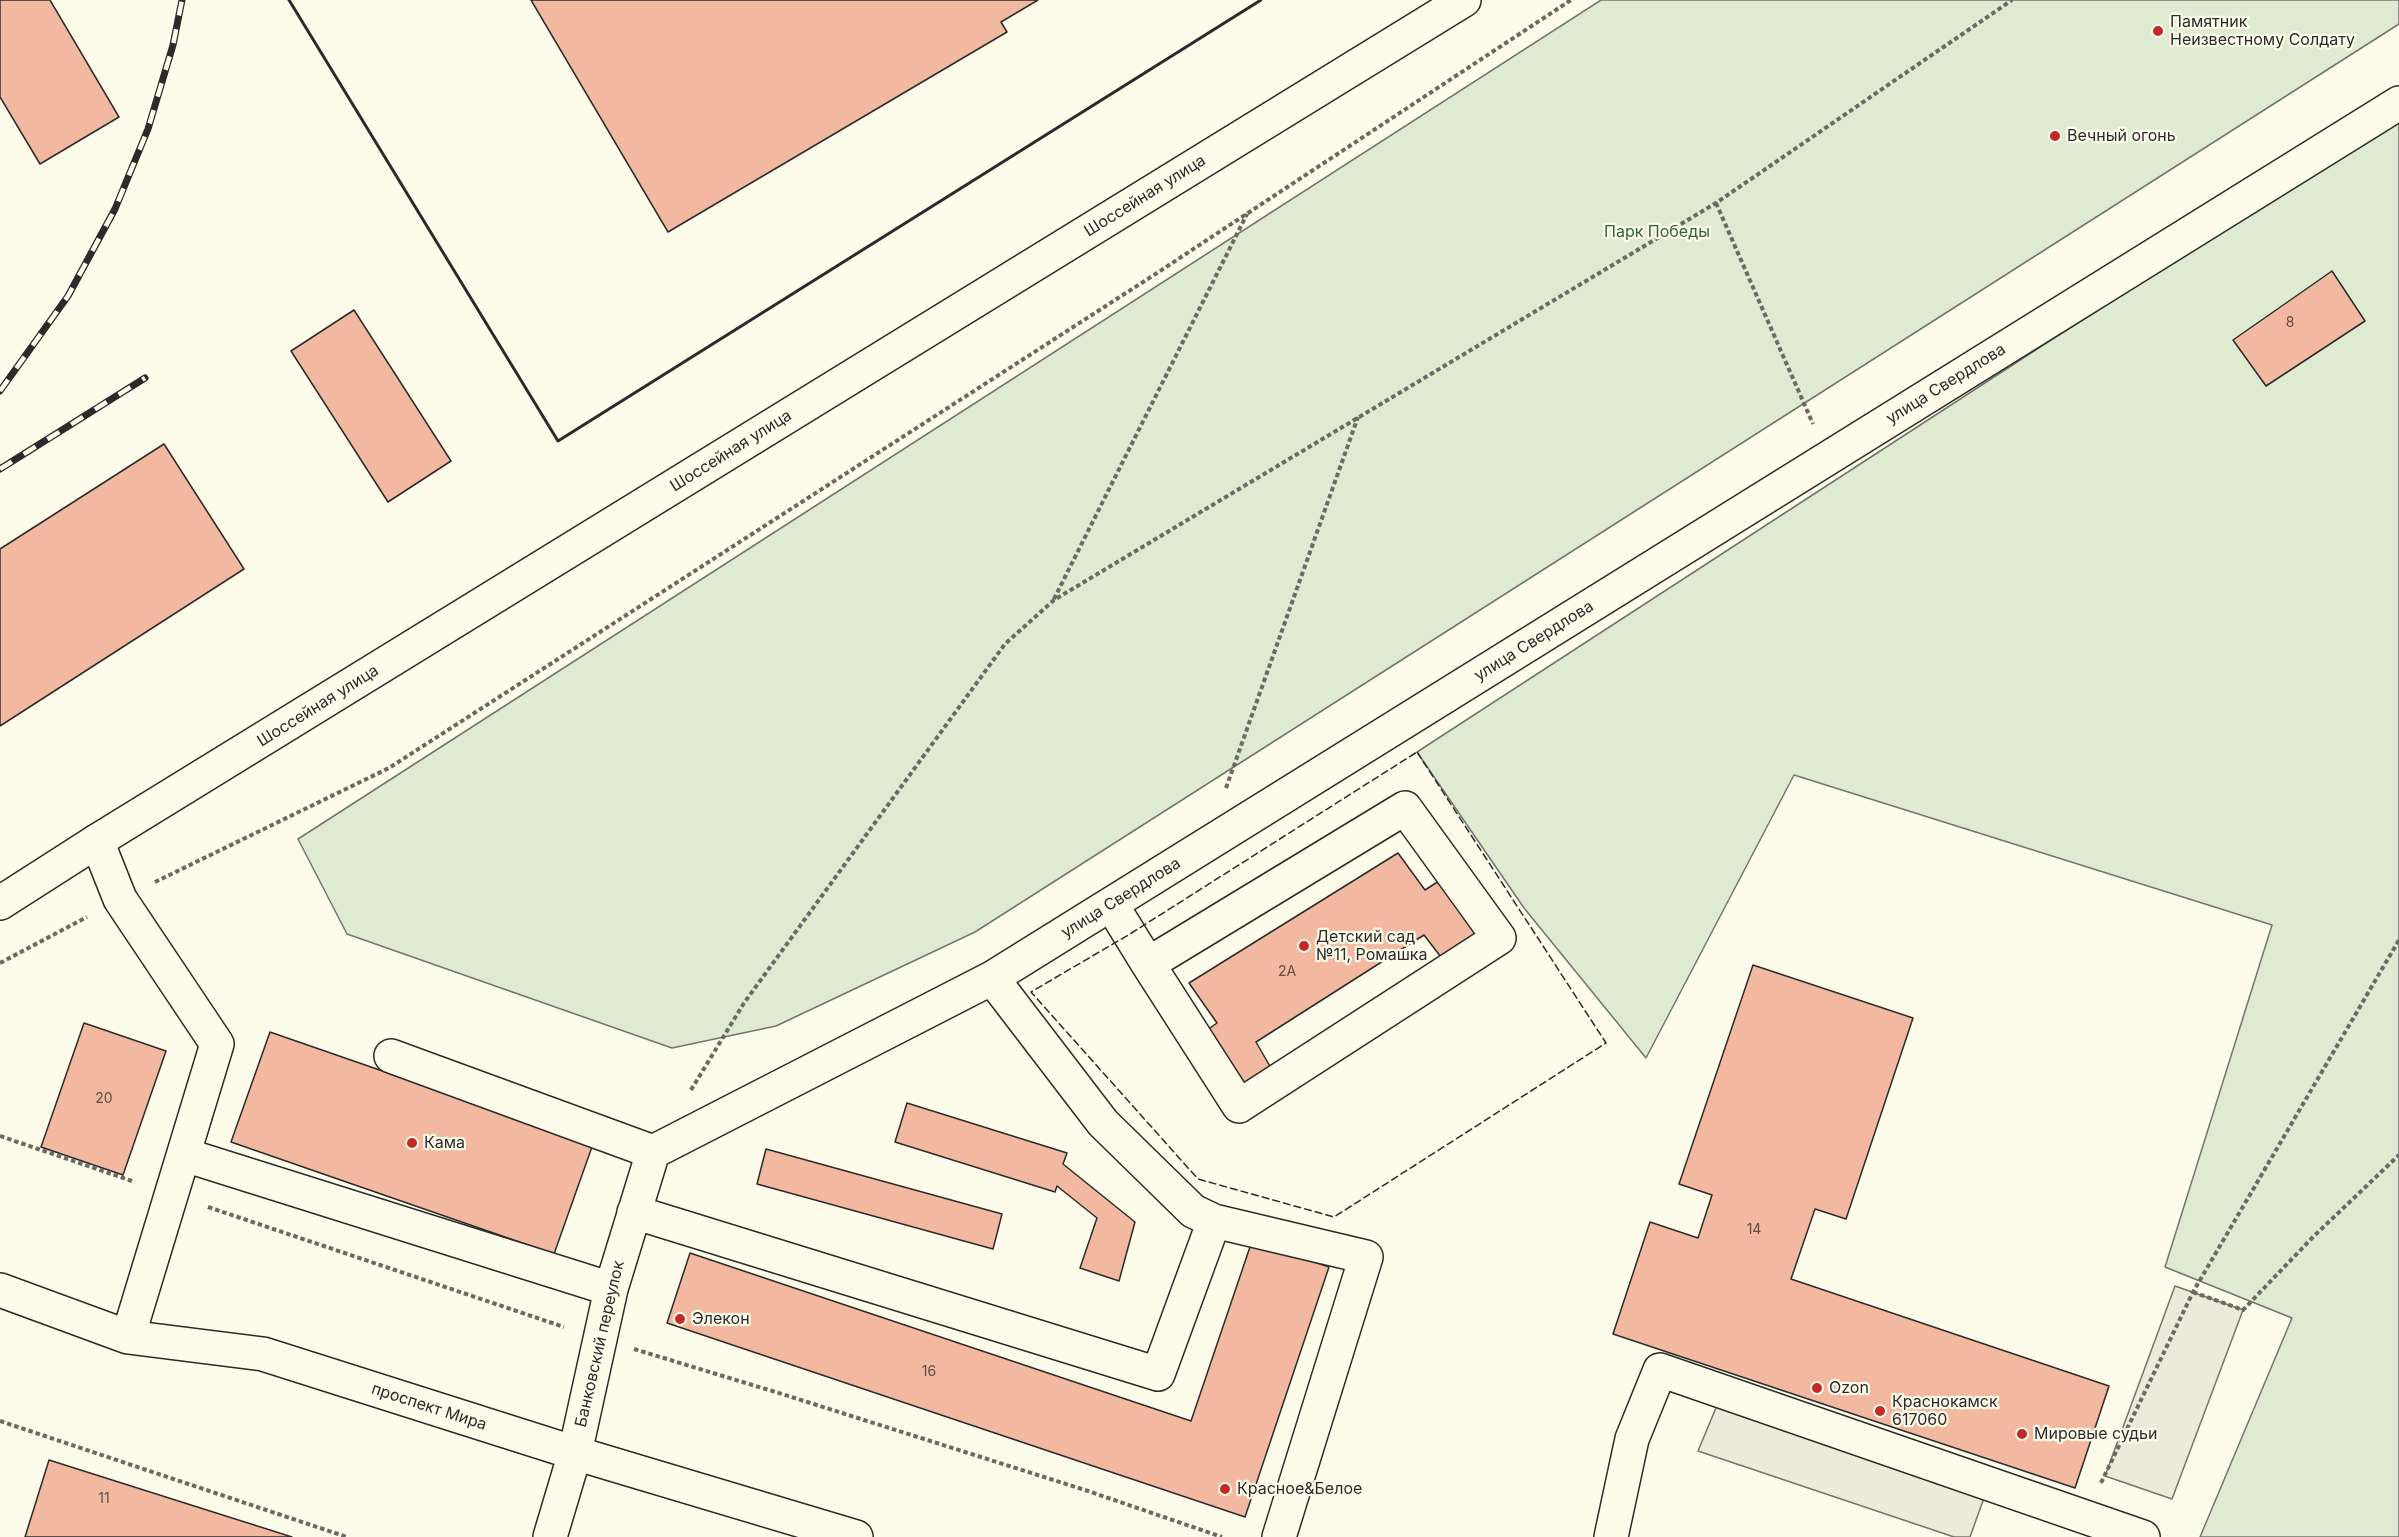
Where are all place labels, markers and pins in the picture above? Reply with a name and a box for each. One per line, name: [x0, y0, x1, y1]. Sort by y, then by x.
place label: Памятник Неизвестному Солдату: [2170, 12, 2355, 50]
marker: Памятник Неизвестному Солдату: [2151, 24, 2165, 38]
place label: Вечный огонь: [2067, 126, 2176, 146]
marker: Вечный огонь: [2048, 129, 2062, 143]
place label: Детский сад №11, Ромашка: [1316, 927, 1427, 965]
marker: Детский сад №11, Ромашка: [1297, 939, 1311, 953]
place label: Кама: [424, 1133, 465, 1153]
marker: Кама: [405, 1136, 419, 1150]
place label: Элекон: [692, 1309, 750, 1329]
marker: Элекон: [673, 1312, 687, 1326]
place label: Ozon: [1829, 1378, 1869, 1398]
marker: Ozon: [1810, 1381, 1824, 1395]
place label: Краснокамск 617060: [1892, 1392, 1998, 1430]
marker: Краснокамск 617060: [1873, 1404, 1887, 1418]
place label: Мировые судьи: [2034, 1424, 2157, 1444]
marker: Мировые судьи: [2015, 1427, 2029, 1441]
place label: Красное&Белое: [1237, 1479, 1362, 1499]
marker: Красное&Белое: [1218, 1482, 1232, 1496]

